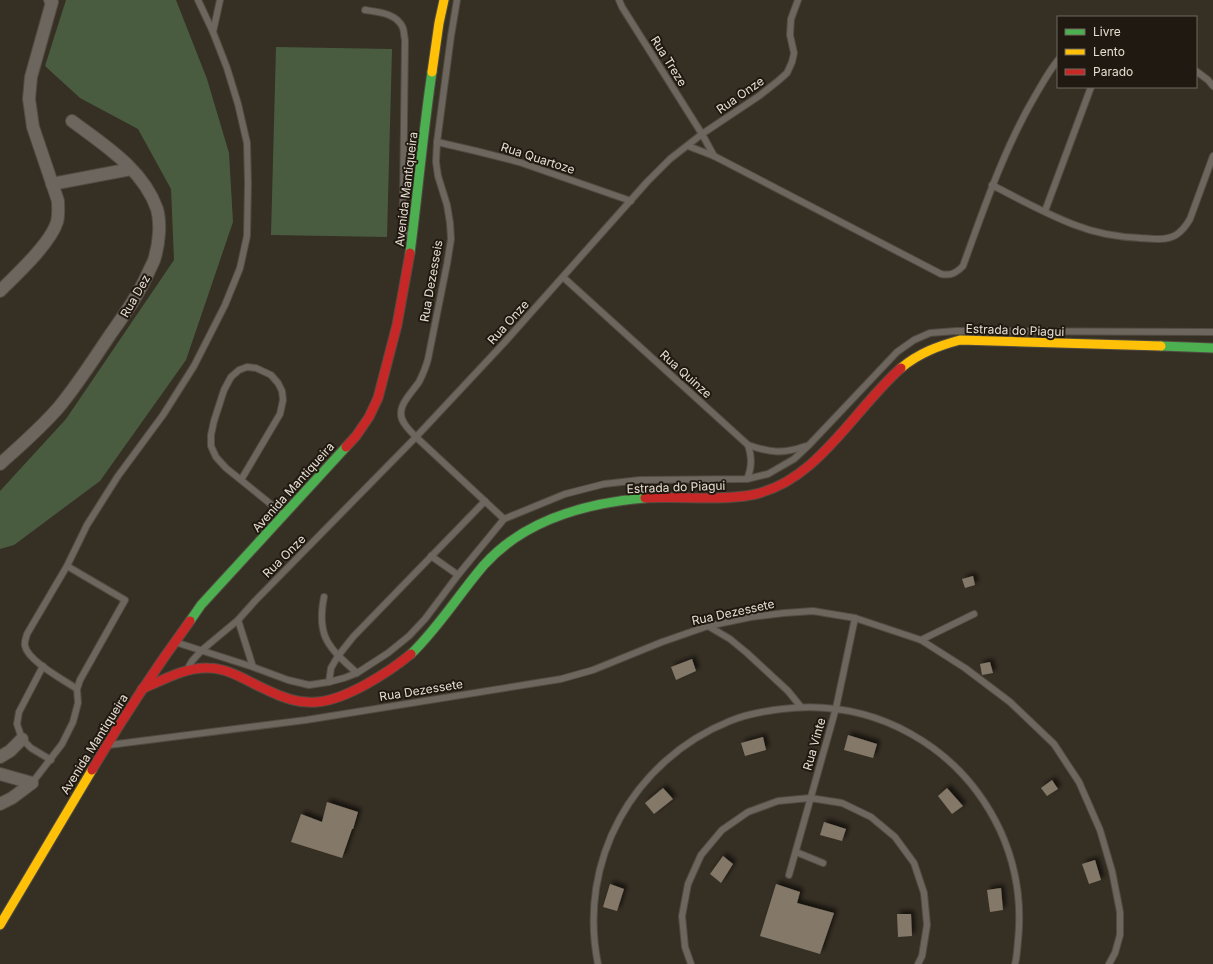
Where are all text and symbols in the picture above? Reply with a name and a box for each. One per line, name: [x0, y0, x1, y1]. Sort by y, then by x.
legend: [1057, 16, 1197, 88]
text: Livre: [1093, 24, 1121, 39]
street label: Rua Treze: [648, 33, 690, 89]
text: Lento: [1093, 44, 1125, 59]
text: Parado: [1093, 64, 1133, 79]
street label: Rua Onze: [713, 73, 767, 117]
street label: Avenida Mantiqueira: [392, 131, 420, 247]
street label: Rua Quartoze: [499, 139, 577, 177]
street label: Rua Dezesseis: [416, 239, 446, 323]
street label: Rua Dez: [117, 272, 153, 320]
street label: Rua Onze: [484, 297, 532, 347]
street label: Estrada do Piagui: [965, 321, 1065, 339]
street label: Rua Quinze: [657, 347, 715, 401]
street label: Avenida Mantiqueira: [249, 439, 337, 535]
street label: Estrada do Piagui: [626, 478, 726, 496]
street label: Rua Onze: [259, 531, 309, 581]
street label: Rua Dezessete: [690, 596, 776, 628]
street label: Rua Dezessete: [378, 676, 464, 704]
street label: Avenida Mantiqueira: [57, 691, 131, 797]
street label: Rua Vinte: [799, 716, 829, 772]

